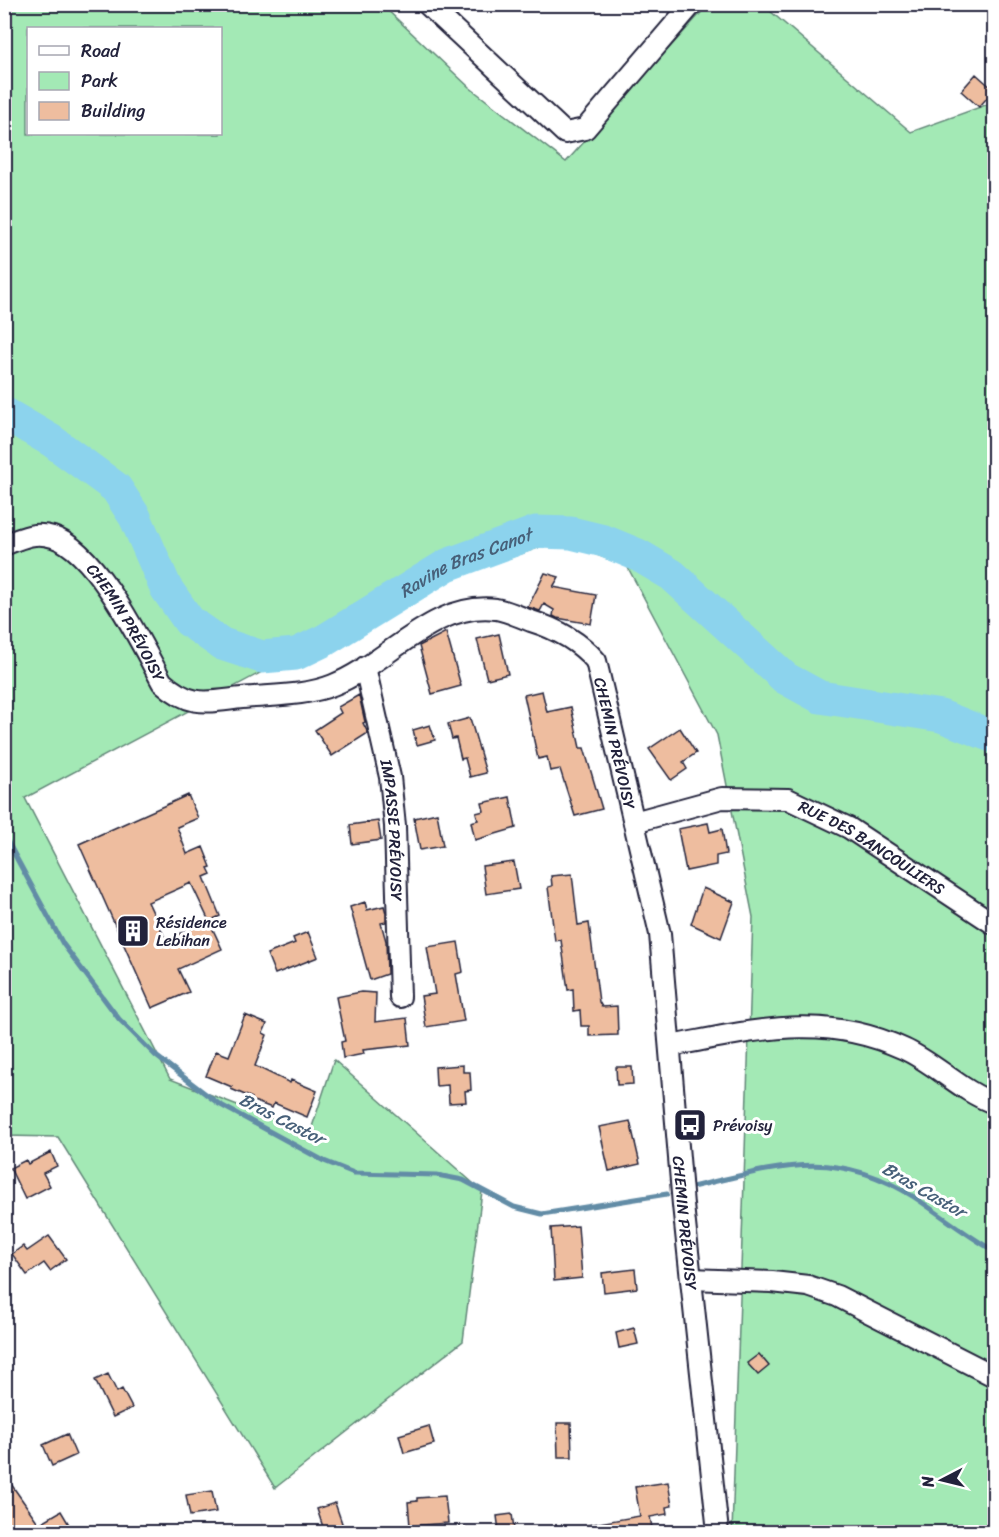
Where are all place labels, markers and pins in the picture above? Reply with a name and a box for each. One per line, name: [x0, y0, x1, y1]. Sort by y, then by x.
place label: Résidence Lebihan: [156, 908, 227, 955]
building icon: Résidence Lebihan: [115, 913, 151, 949]
bus stop icon: Prévoisy: [672, 1107, 708, 1143]
place label: Prévoisy: [713, 1111, 773, 1140]

